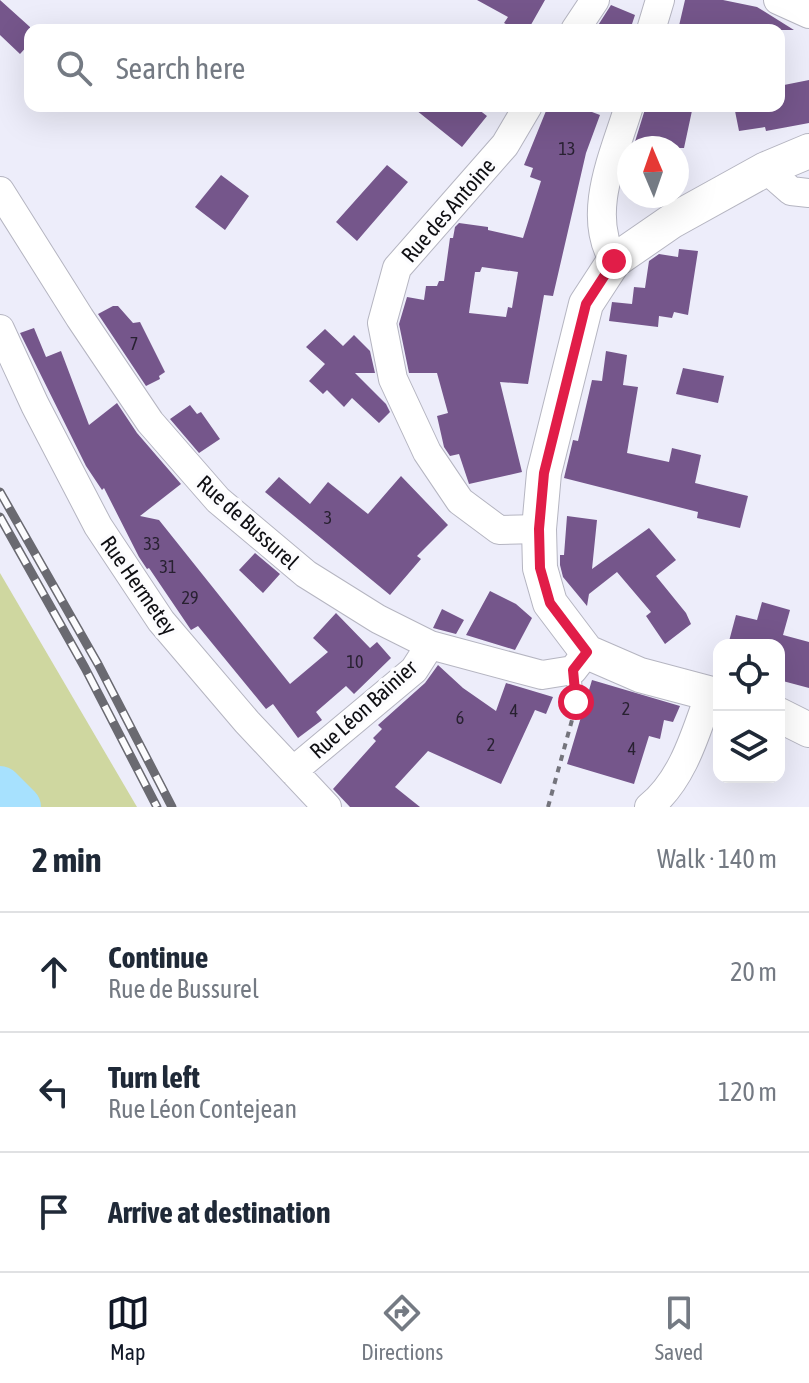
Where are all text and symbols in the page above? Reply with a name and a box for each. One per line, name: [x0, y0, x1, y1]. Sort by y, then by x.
search box: [24, 24, 785, 112]
icon: search: [52, 46, 96, 90]
text: Search here: [116, 51, 245, 85]
north arrow: [617, 136, 689, 208]
house number: 13: [559, 138, 575, 159]
street label: Rue des Antoine: [396, 153, 500, 267]
route end: [596, 243, 632, 279]
house number: 7: [130, 333, 138, 354]
street label: Rue de Bussurel: [192, 470, 304, 574]
house number: 3: [324, 507, 332, 528]
street label: Rue Hermetey: [95, 531, 183, 639]
house number: 33: [144, 533, 160, 554]
house number: 31: [160, 556, 176, 577]
house number: 29: [182, 587, 198, 608]
map controls: [713, 639, 785, 783]
button: locate: [713, 639, 785, 711]
house number: 10: [347, 651, 363, 672]
street label: Rue Léon Bainier: [304, 654, 422, 764]
route start: [558, 684, 594, 720]
house number: 2: [622, 698, 630, 719]
house number: 4: [510, 700, 518, 721]
house number: 6: [456, 707, 464, 728]
button: layers: [713, 711, 785, 783]
house number: 2: [487, 734, 495, 755]
house number: 4: [628, 738, 636, 759]
text: 2 min: [32, 840, 101, 879]
text: Walk · 140 m: [657, 844, 777, 874]
text: Continue: [108, 940, 208, 974]
icon: ahead: [32, 950, 76, 994]
text: 20 m: [730, 957, 777, 987]
text: Rue de Bussurel: [108, 974, 259, 1004]
text: Turn left: [108, 1060, 200, 1094]
icon: left: [32, 1070, 76, 1114]
text: 120 m: [718, 1077, 777, 1107]
text: Rue Léon Contejean: [108, 1094, 297, 1124]
icon: arrive: [32, 1190, 76, 1234]
text: Arrive at destination: [108, 1195, 330, 1229]
tab: Map: [106, 1291, 150, 1365]
tab: Directions: [361, 1291, 443, 1365]
tab: Saved: [655, 1291, 703, 1365]

